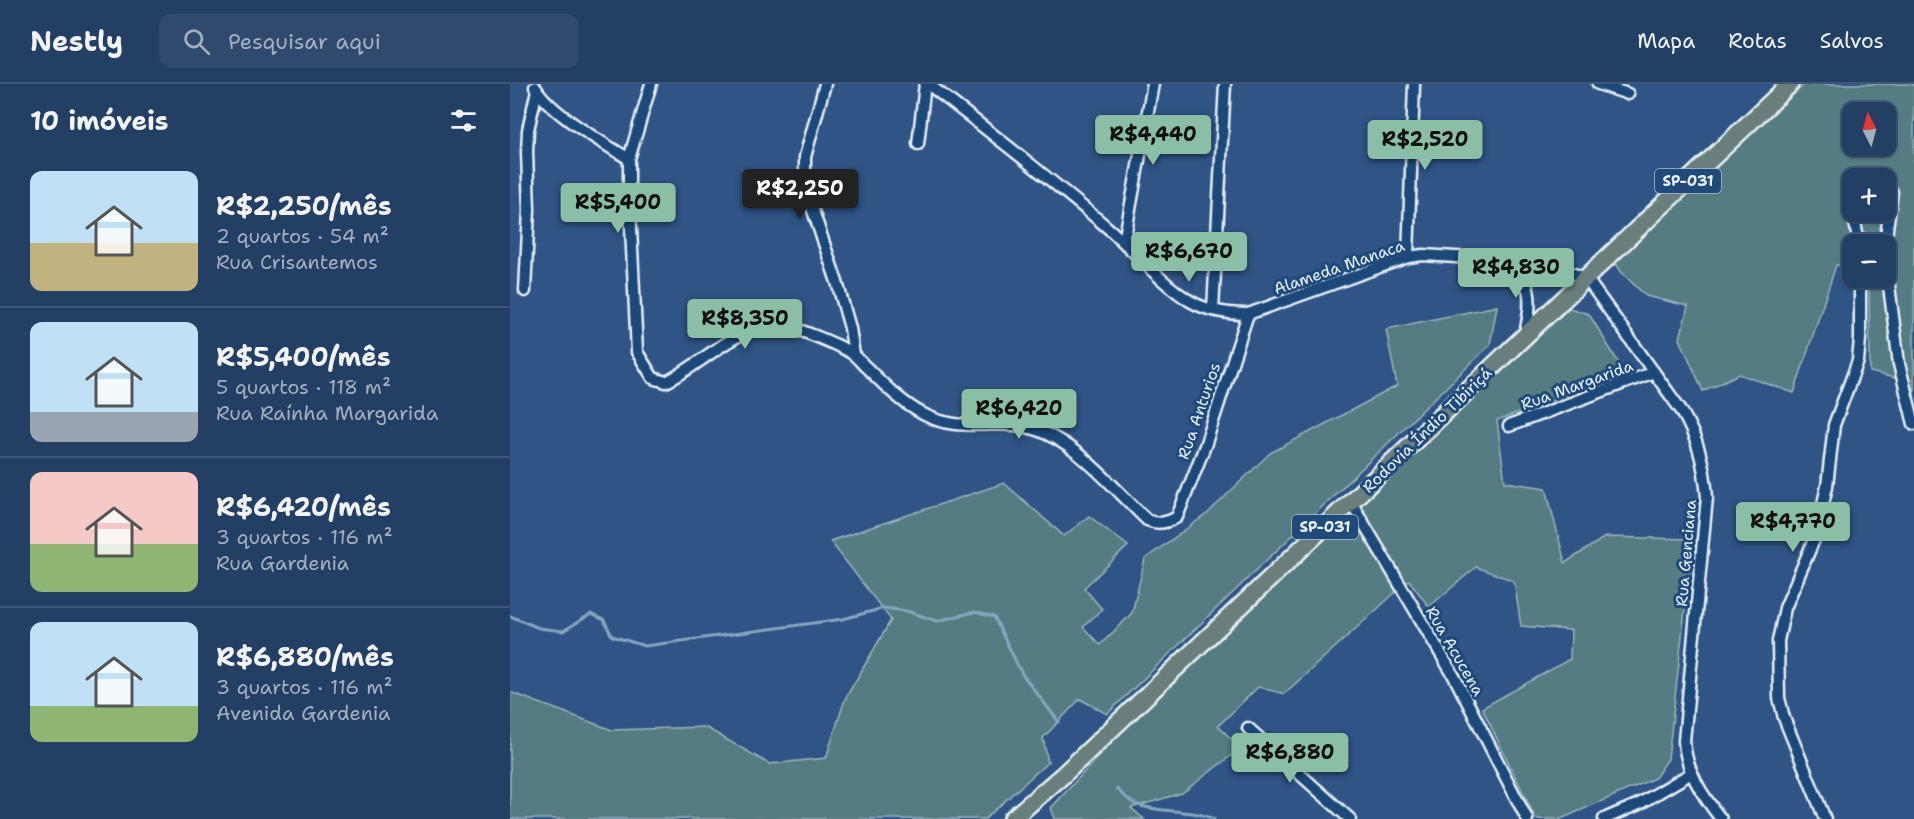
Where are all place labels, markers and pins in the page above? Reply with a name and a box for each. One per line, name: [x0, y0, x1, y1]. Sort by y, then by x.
pin: R$4,440: [1098, 115, 1208, 166]
pin: R$2,520: [1370, 120, 1480, 171]
pin: R$2,250: [745, 169, 855, 220]
pin: R$5,400: [563, 183, 673, 234]
pin: R$6,670: [1134, 232, 1244, 283]
pin: R$4,830: [1461, 248, 1571, 299]
pin: R$8,350: [690, 299, 800, 350]
pin: R$6,420: [964, 389, 1074, 440]
pin: R$4,770: [1738, 502, 1848, 553]
pin: R$6,880: [1235, 733, 1345, 784]

